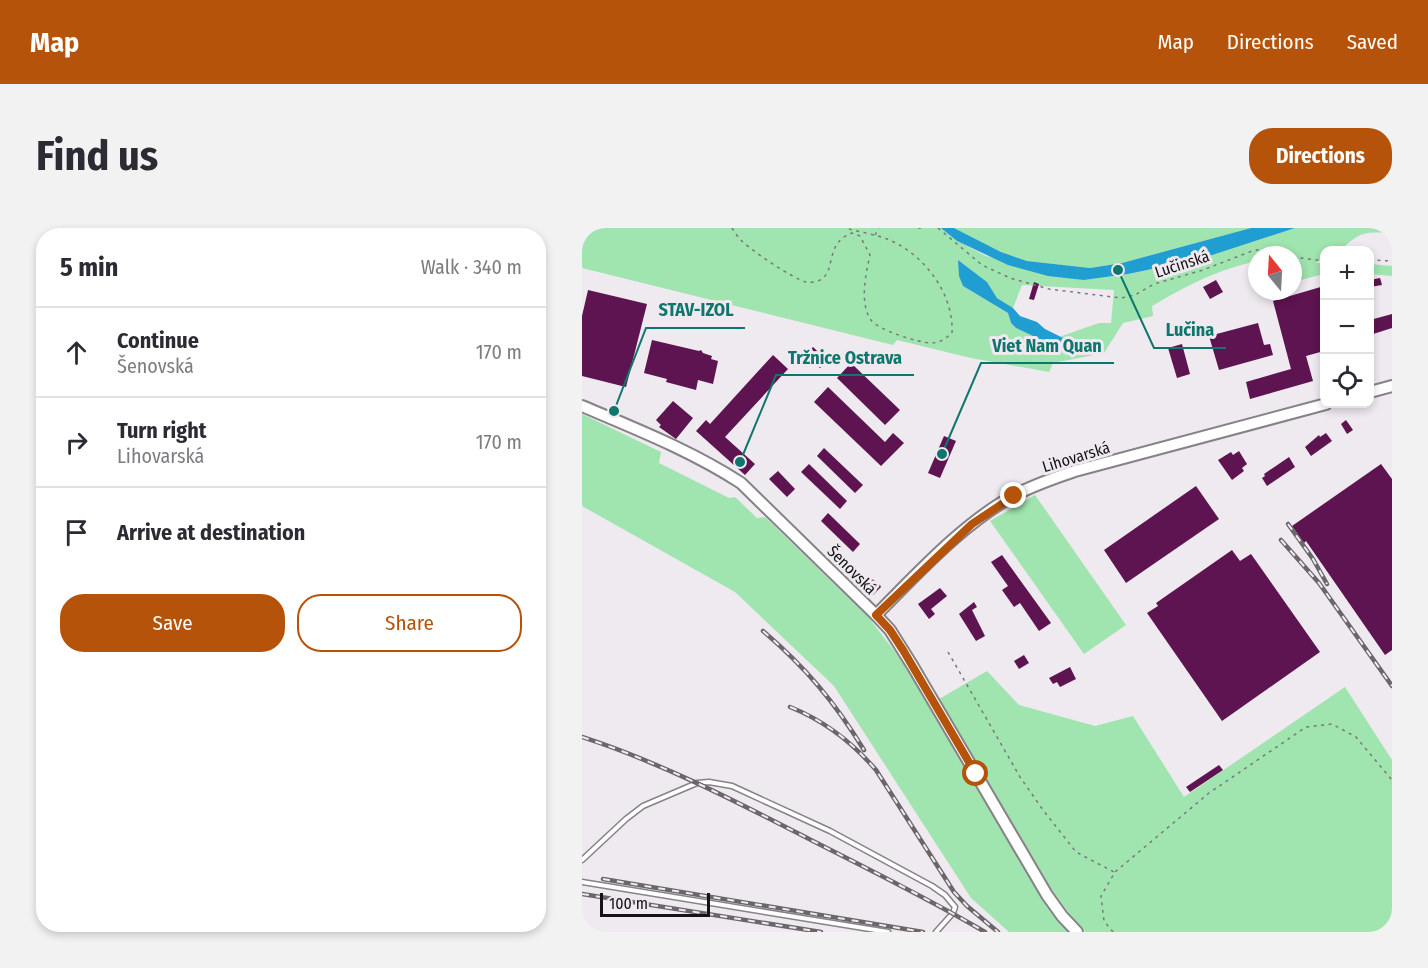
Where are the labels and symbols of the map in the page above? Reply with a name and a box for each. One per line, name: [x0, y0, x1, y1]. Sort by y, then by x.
street label: Lučinská: [1152, 246, 1212, 282]
north arrow: [1248, 246, 1302, 300]
callout: STAV-IZOL: [646, 292, 745, 328]
text: STAV-IZOL: [658, 299, 734, 321]
callout: Lučina: [1154, 312, 1226, 348]
text: Lučina: [1166, 319, 1214, 341]
callout: Viet Nam Quan: [981, 327, 1114, 363]
text: Viet Nam Quan: [991, 335, 1102, 357]
callout: Tržnice Ostrava: [776, 339, 914, 375]
text: Tržnice Ostrava: [788, 347, 902, 369]
street label: Lihovarská: [1040, 438, 1112, 476]
route end: [1000, 482, 1026, 508]
street label: Šenovská: [824, 541, 881, 599]
route start: [962, 760, 988, 786]
scale bar: [600, 890, 710, 918]

